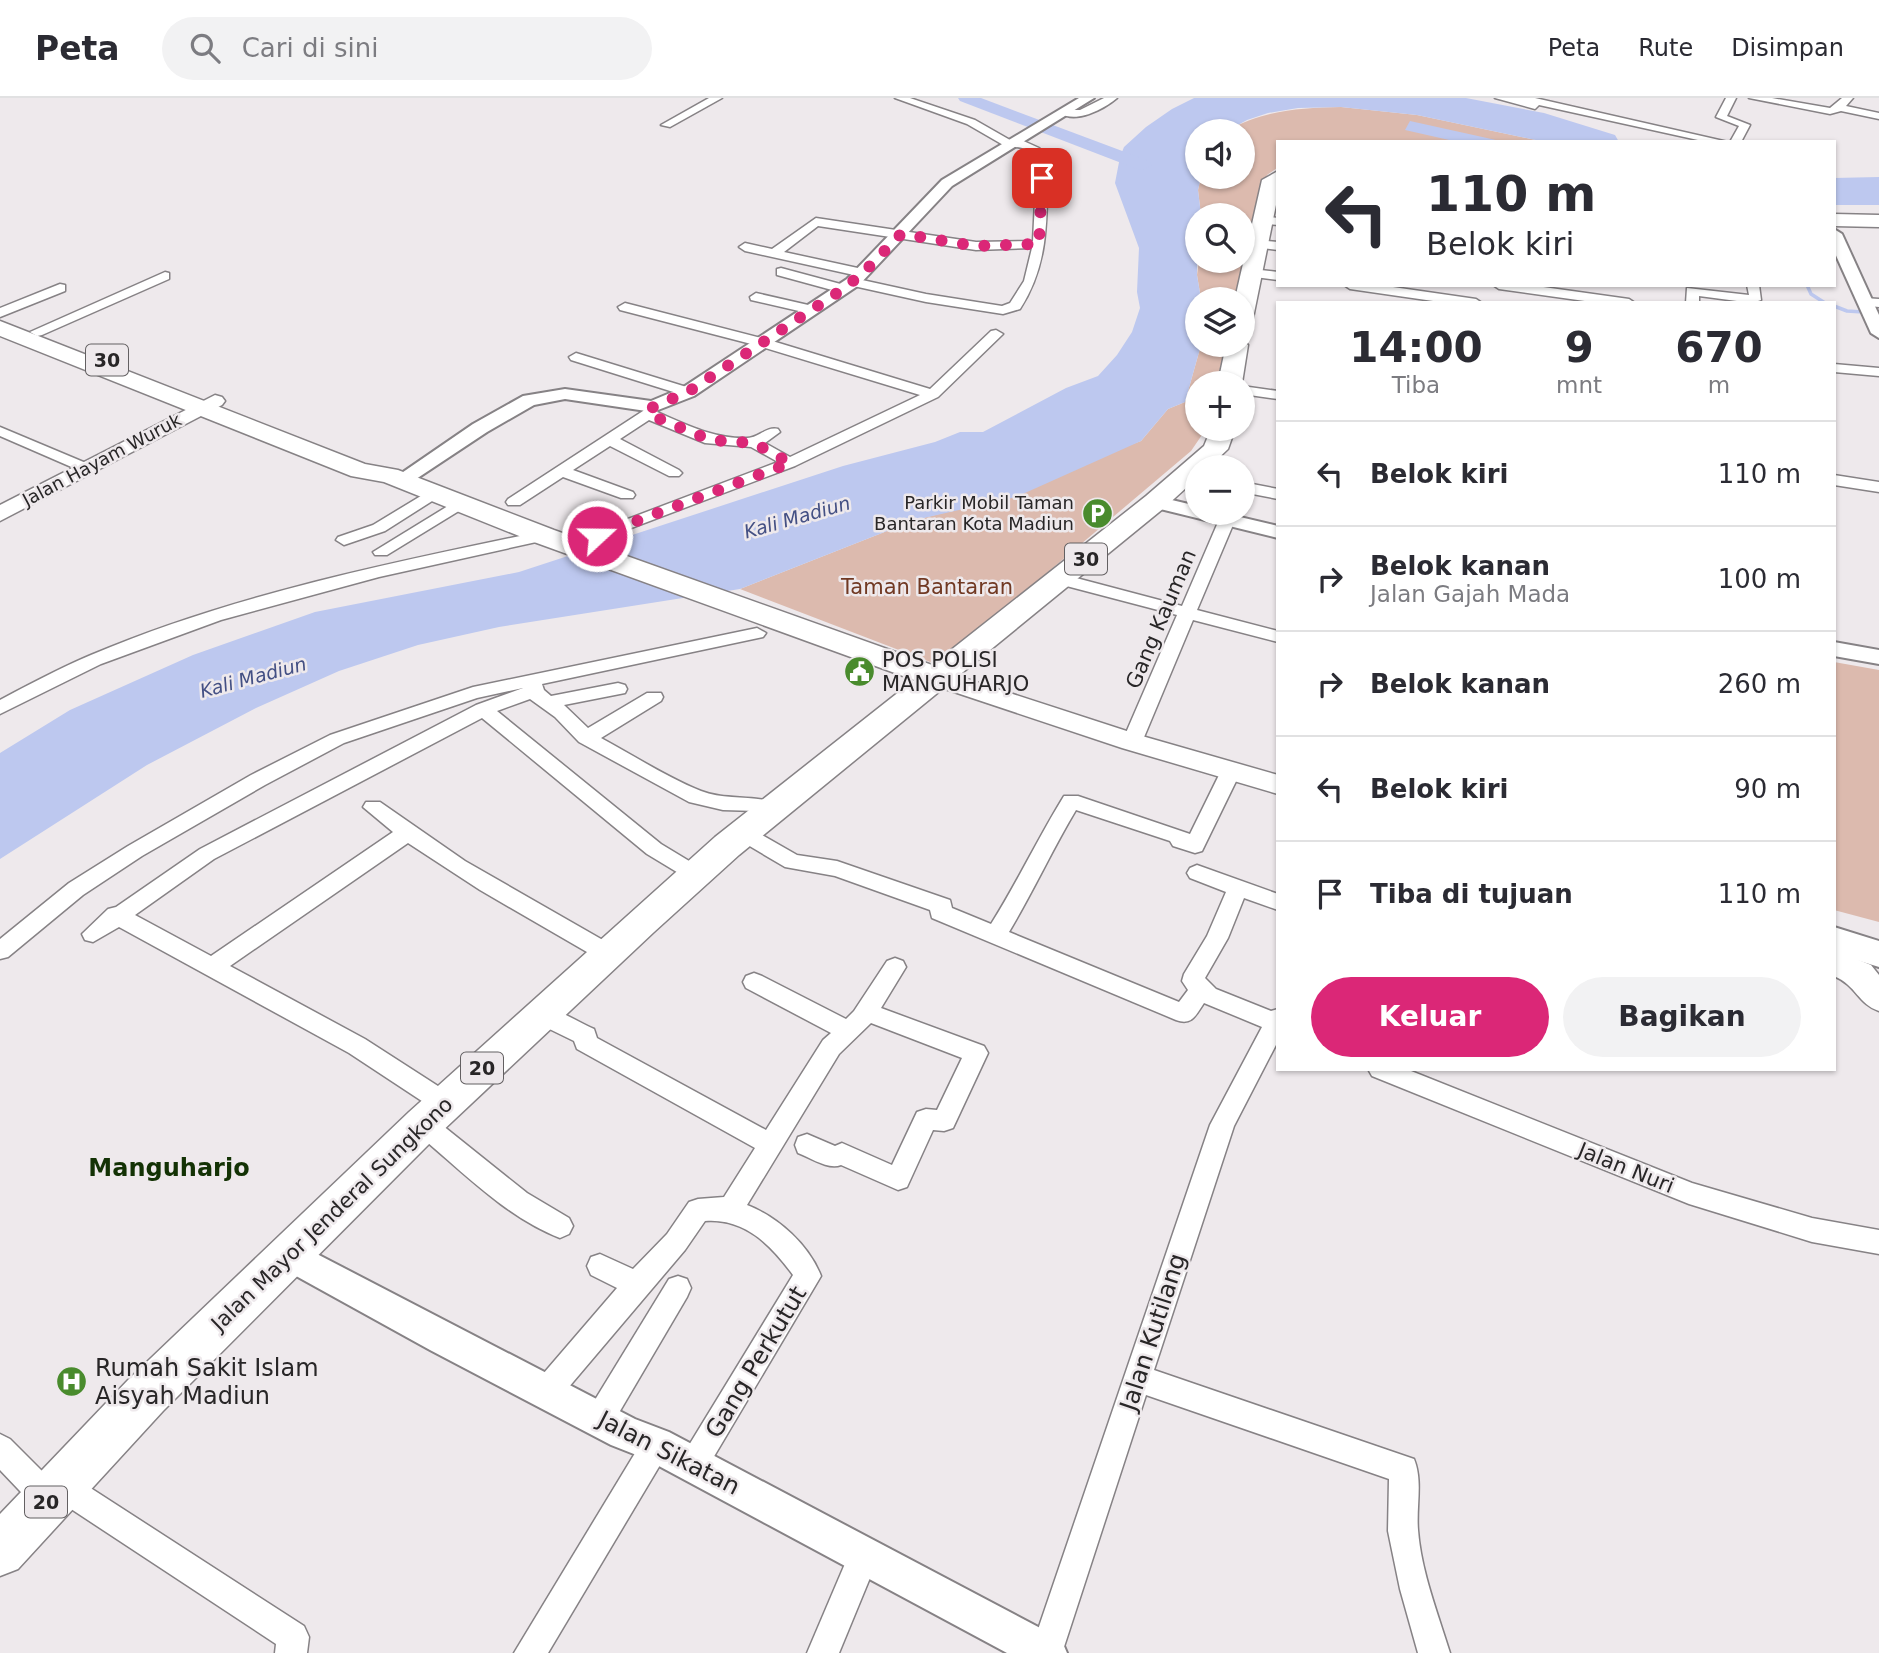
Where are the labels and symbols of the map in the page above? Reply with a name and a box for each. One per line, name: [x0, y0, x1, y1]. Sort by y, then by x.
pin: [1012, 148, 1072, 208]
road number: 30: [86, 344, 128, 376]
street label: Jalan Hayam Wuruk: [18, 409, 185, 511]
water label: Kali Madiun: [741, 491, 853, 543]
place label: Parkir Mobil Taman Bantaran Kota Madiun: [874, 492, 1074, 534]
parking icon: Parkir Mobil Taman Bantaran Kota Madiun: [1080, 496, 1114, 530]
position arrow: [560, 499, 634, 573]
road number: 30: [1065, 544, 1107, 574]
street label: Gang Kauman: [1121, 546, 1201, 692]
park label: Taman Bantaran: [840, 575, 1013, 599]
place label: POS POLISI MANGUHARJO: [882, 648, 1029, 696]
water label: Kali Madiun: [197, 652, 309, 702]
public building icon: POS POLISI MANGUHARJO: [842, 655, 876, 689]
road number: 20: [461, 1052, 503, 1084]
street label: Jalan Mayor Jenderal Sungkono: [205, 1092, 457, 1337]
street label: Jalan Nuri: [1573, 1137, 1677, 1198]
district label: Manguharjo: [88, 1154, 250, 1182]
street label: Jalan Kutilang: [1114, 1250, 1192, 1416]
street label: Gang Perkutut: [700, 1281, 812, 1443]
place label: Rumah Sakit Islam Aisyah Madiun: [95, 1354, 319, 1410]
hospital icon: Rumah Sakit Islam Aisyah Madiun: [55, 1365, 89, 1399]
street label: Jalan Sikatan: [592, 1404, 745, 1501]
road number: 20: [25, 1486, 67, 1518]

